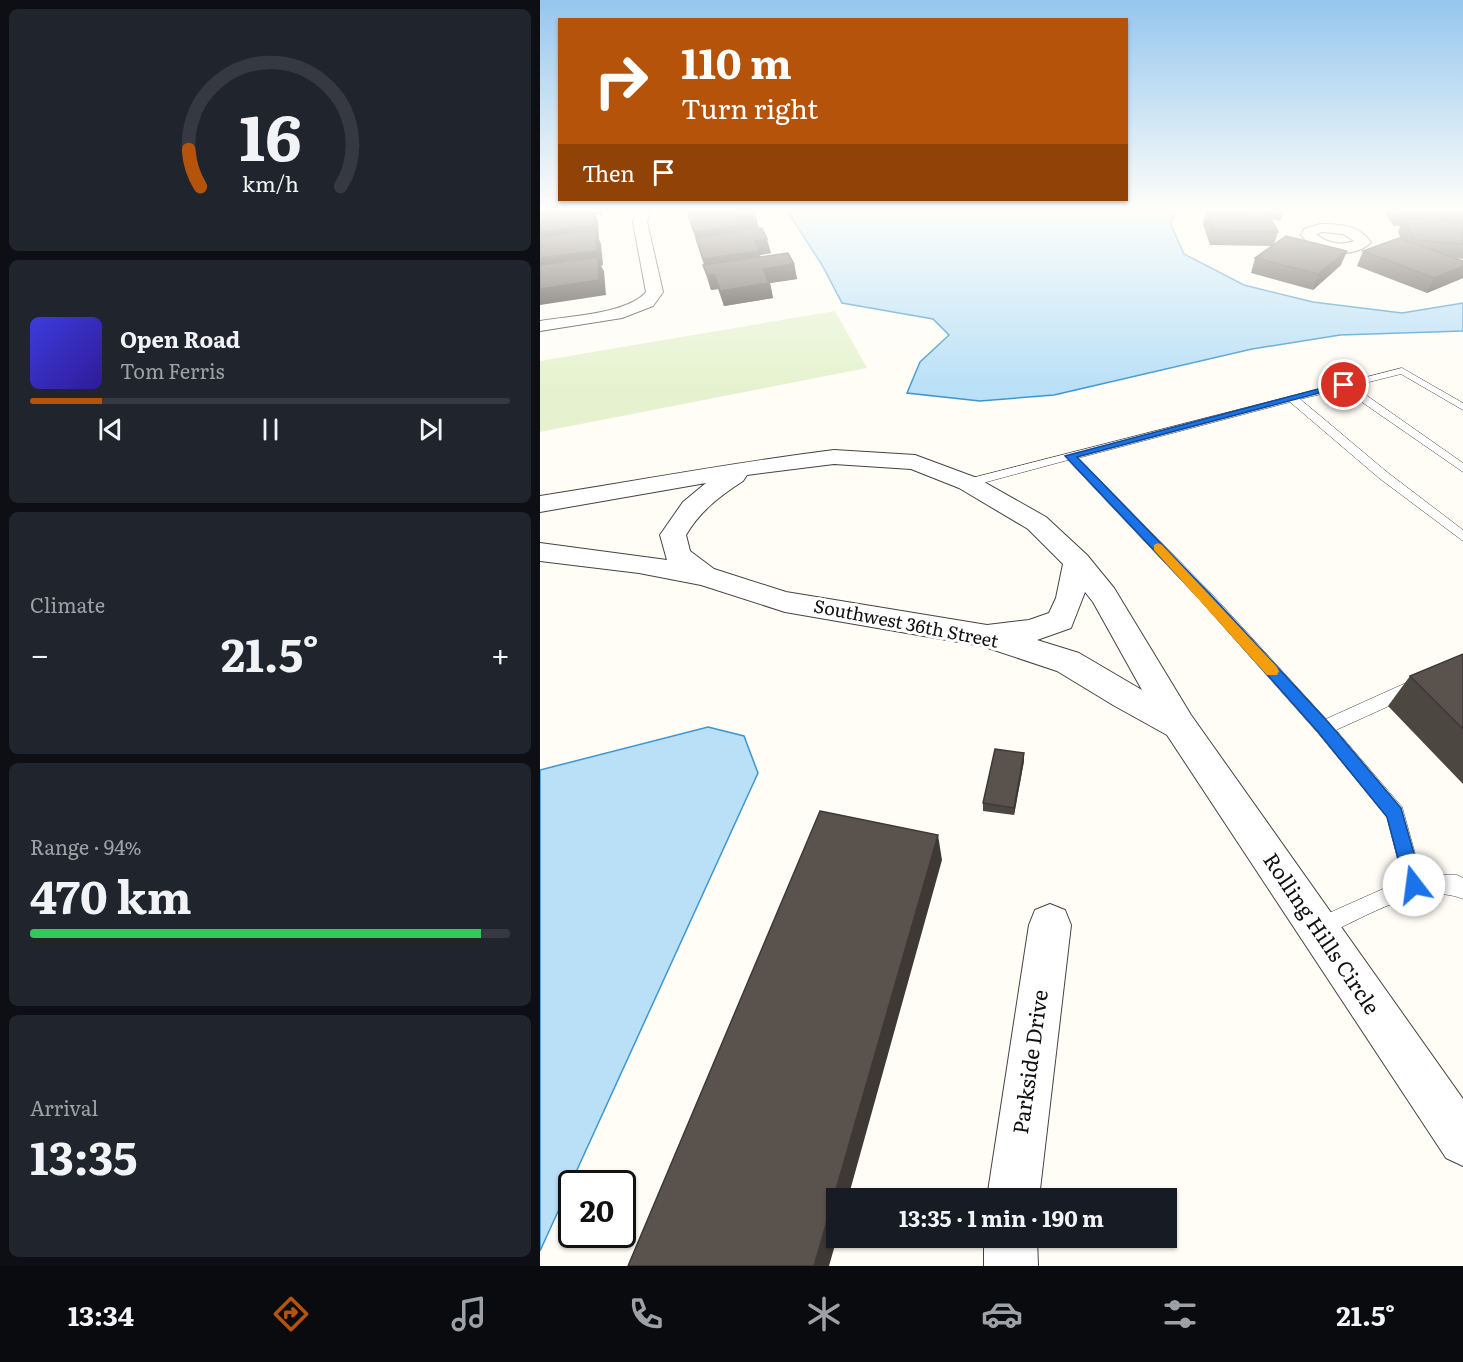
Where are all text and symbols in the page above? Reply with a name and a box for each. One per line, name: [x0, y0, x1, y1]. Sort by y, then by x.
text: 110 m: [681, 30, 792, 92]
icon: right: [582, 42, 660, 120]
text: Turn right: [681, 87, 818, 127]
text: 16: [239, 88, 301, 180]
text: Then: [582, 156, 635, 189]
icon: arrive: [647, 156, 680, 189]
text: km/h: [241, 168, 299, 200]
text: Open Road: [120, 322, 240, 355]
text: Tom Ferris: [120, 355, 225, 385]
pin: [1318, 359, 1369, 410]
icon: arrive: [1327, 368, 1360, 401]
icon: previous: [94, 413, 127, 446]
icon: pause: [254, 413, 287, 446]
icon: next: [414, 413, 447, 446]
text: Climate: [30, 589, 105, 619]
street label: Southwest 36th Street: [812, 591, 1002, 654]
text: 21.5°: [221, 619, 319, 686]
text: −: [30, 628, 49, 677]
text: +: [491, 628, 510, 677]
text: Range · 94%: [30, 831, 142, 861]
street label: Rolling Hills Circle: [1257, 845, 1389, 1020]
position arrow: [1382, 853, 1446, 917]
text: 470 km: [30, 861, 192, 928]
street label: Parkside Drive: [1003, 987, 1054, 1136]
text: Arrival: [30, 1092, 98, 1122]
text: 13:35: [30, 1122, 138, 1189]
speed limit sign: 20: [558, 1170, 636, 1248]
text: 13:35 · 1 min · 190 m: [899, 1201, 1104, 1234]
icon: directions: [270, 1293, 312, 1335]
icon: music: [448, 1293, 490, 1335]
icon: phone: [625, 1293, 667, 1335]
icon: climate: [803, 1293, 845, 1335]
icon: car: [981, 1293, 1023, 1335]
icon: filters: [1159, 1293, 1201, 1335]
text: 13:34: [68, 1294, 134, 1334]
text: 21.5°: [1336, 1294, 1395, 1334]

